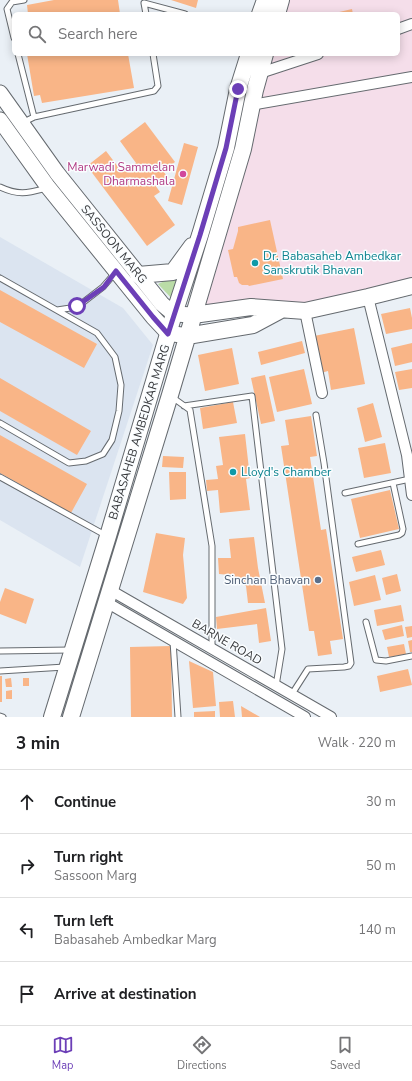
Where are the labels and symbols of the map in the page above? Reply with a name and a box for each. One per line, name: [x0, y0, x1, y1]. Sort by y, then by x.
route end: [229, 80, 247, 98]
place label: Marwadi Sammelan Dharmashala: [67, 159, 175, 189]
marker: Marwadi Sammelan Dharmashala: [178, 169, 188, 179]
street label: SASSOON MARG: [77, 201, 151, 287]
place label: Dr. Babasaheb Ambedkar Sanskrutik Bhavan: [263, 248, 402, 278]
marker: Dr. Babasaheb Ambedkar Sanskrutik Bhavan: [250, 258, 260, 268]
route start: [68, 297, 86, 315]
street label: BABASAHEB AMBEDKAR MARG: [105, 342, 173, 522]
place label: Lloyd's Chamber: [241, 464, 332, 480]
marker: Lloyd's Chamber: [228, 467, 238, 477]
place label: Sinchan Bhavan: [224, 572, 310, 588]
marker: Sinchan Bhavan: [313, 575, 323, 585]
street label: BARNE ROAD: [189, 615, 265, 669]

